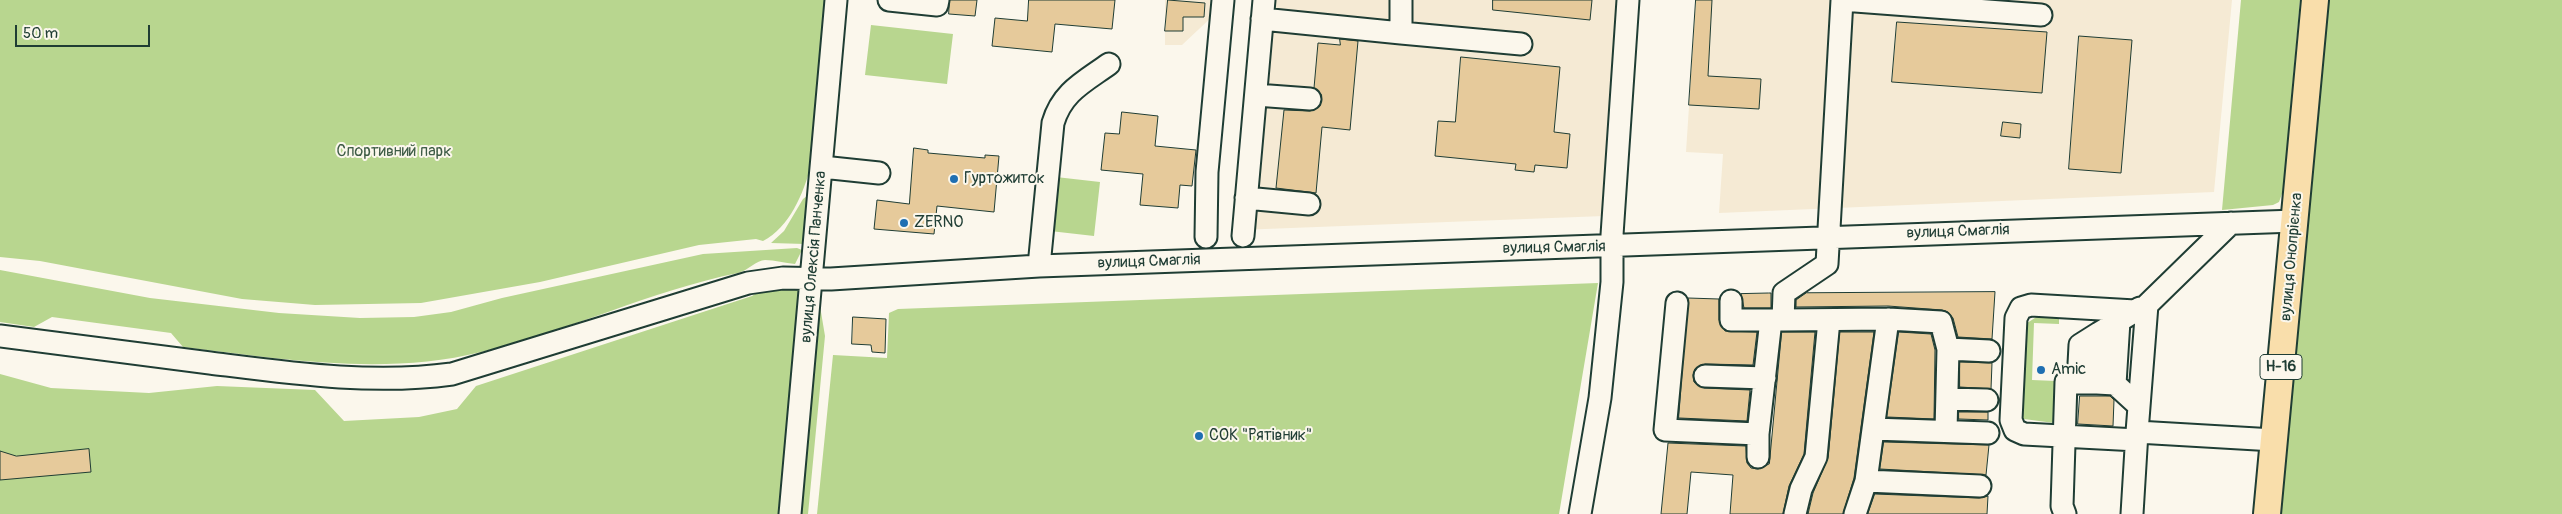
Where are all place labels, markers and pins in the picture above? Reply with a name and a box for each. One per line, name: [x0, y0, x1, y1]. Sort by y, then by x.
place label: Гуртожиток: [964, 169, 1045, 189]
marker: Гуртожиток: [948, 173, 960, 185]
place label: ZERNO: [914, 213, 963, 233]
marker: ZERNO: [898, 217, 910, 229]
place label: Amic: [2051, 360, 2086, 380]
marker: Amic: [2035, 364, 2047, 376]
place label: СОК "Рятівник": [1209, 426, 1312, 446]
marker: СОК "Рятівник": [1193, 430, 1205, 442]

